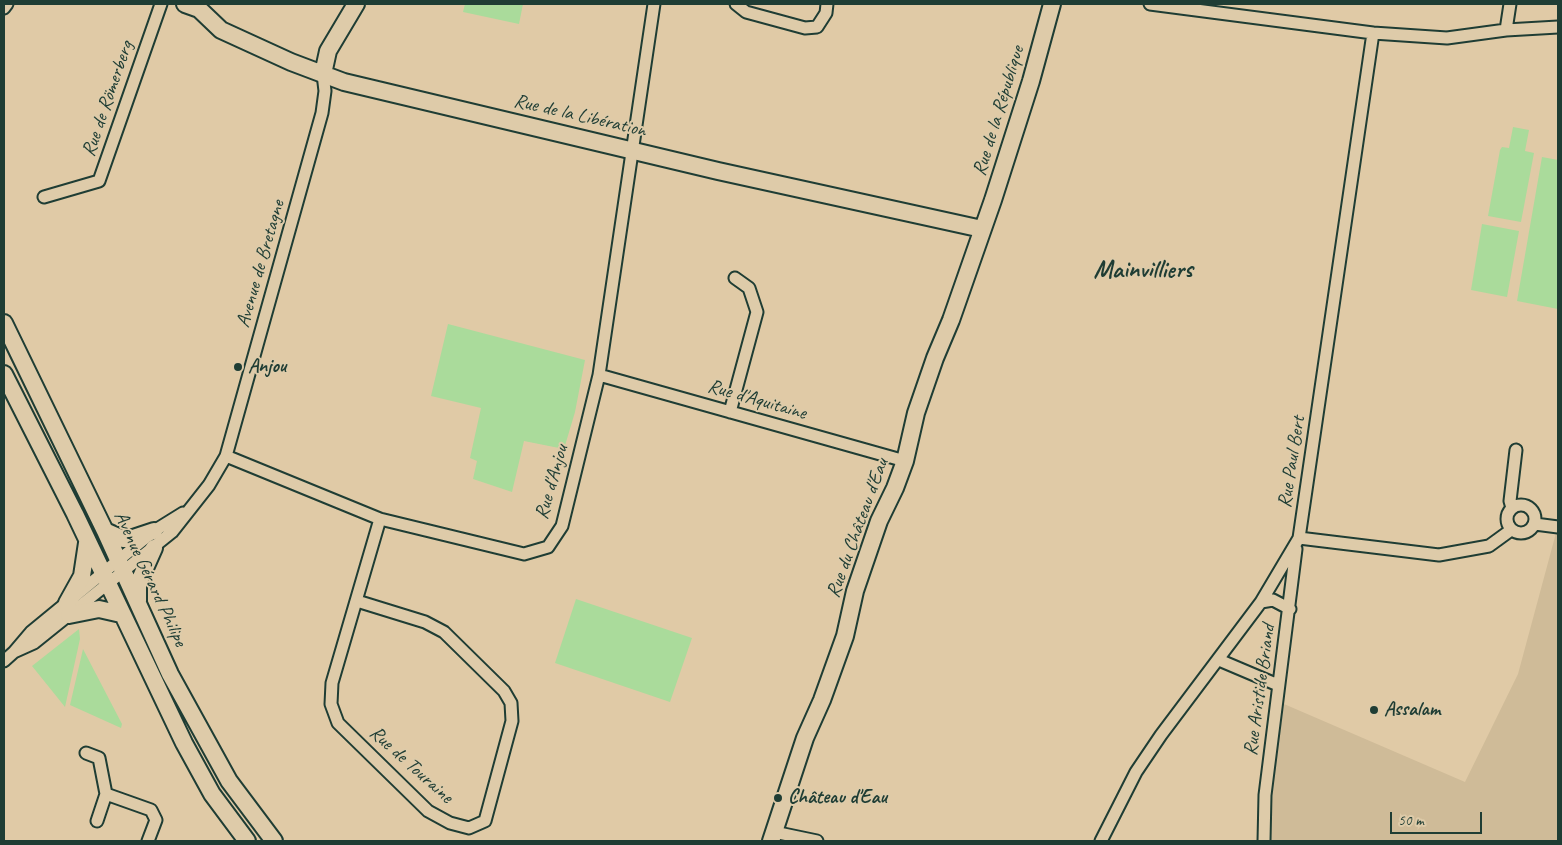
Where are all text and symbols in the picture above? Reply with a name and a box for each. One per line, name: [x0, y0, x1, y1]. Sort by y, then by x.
street label: Rue de Römerberg: [77, 38, 139, 160]
street label: Rue de la République: [968, 43, 1030, 179]
street label: Rue de la Libération: [512, 89, 648, 143]
street label: Avenue de Bretagne: [231, 198, 291, 330]
district label: Mainvilliers: [1094, 255, 1192, 285]
place label: Anjou: [248, 355, 286, 379]
marker: Anjou: [232, 361, 244, 373]
street label: Rue d'Aquitaine: [705, 374, 809, 426]
street label: Rue Paul Bert: [1273, 414, 1311, 510]
street label: Rue d'Anjou: [530, 442, 574, 522]
street label: Rue du Château d'Eau: [822, 455, 894, 601]
street label: Avenue Gérard Philipe: [108, 508, 192, 650]
street label: Rue Aristide Briand: [1239, 623, 1281, 757]
place label: Assalam: [1384, 698, 1440, 722]
marker: Assalam: [1368, 704, 1380, 716]
street label: Rue de Touraine: [364, 721, 458, 809]
place label: Château d'Eau: [788, 786, 887, 810]
marker: Château d'Eau: [772, 792, 784, 804]
scale bar: [1392, 802, 1484, 834]
text: 50 m: [1398, 811, 1424, 830]

